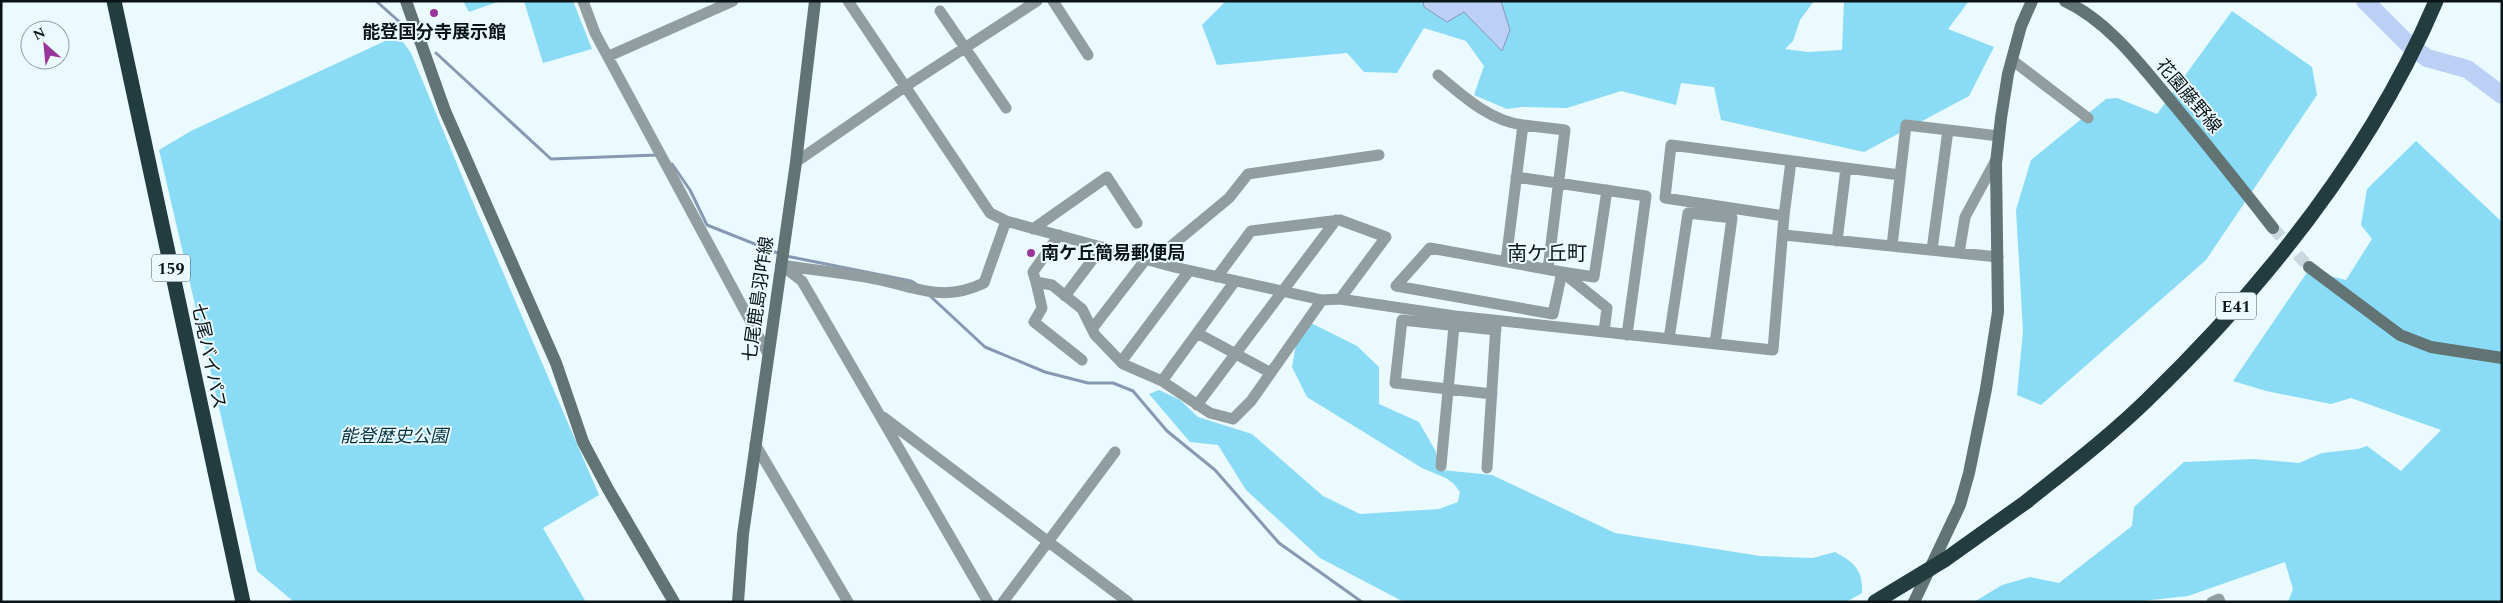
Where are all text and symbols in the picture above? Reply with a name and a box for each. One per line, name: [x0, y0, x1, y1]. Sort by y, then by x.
marker: 能登国分寺展示館: [428, 7, 440, 19]
place label: 能登国分寺展示館: [362, 19, 506, 46]
north arrow: [20, 20, 70, 70]
text: N: [29, 22, 49, 46]
street label: 花園藤野線: [2149, 53, 2228, 139]
street label: 七尾鹿島羽咋線: [736, 235, 781, 363]
district label: 南ケ丘町: [1507, 239, 1587, 269]
place label: 南ケ丘簡易郵便局: [1041, 240, 1185, 267]
marker: 南ケ丘簡易郵便局: [1025, 247, 1037, 259]
road number: 159: [152, 254, 190, 282]
road number: E41: [2216, 292, 2256, 320]
street label: 七尾バイパス: [184, 301, 233, 412]
park label: 能登歴史公園: [340, 423, 451, 450]

